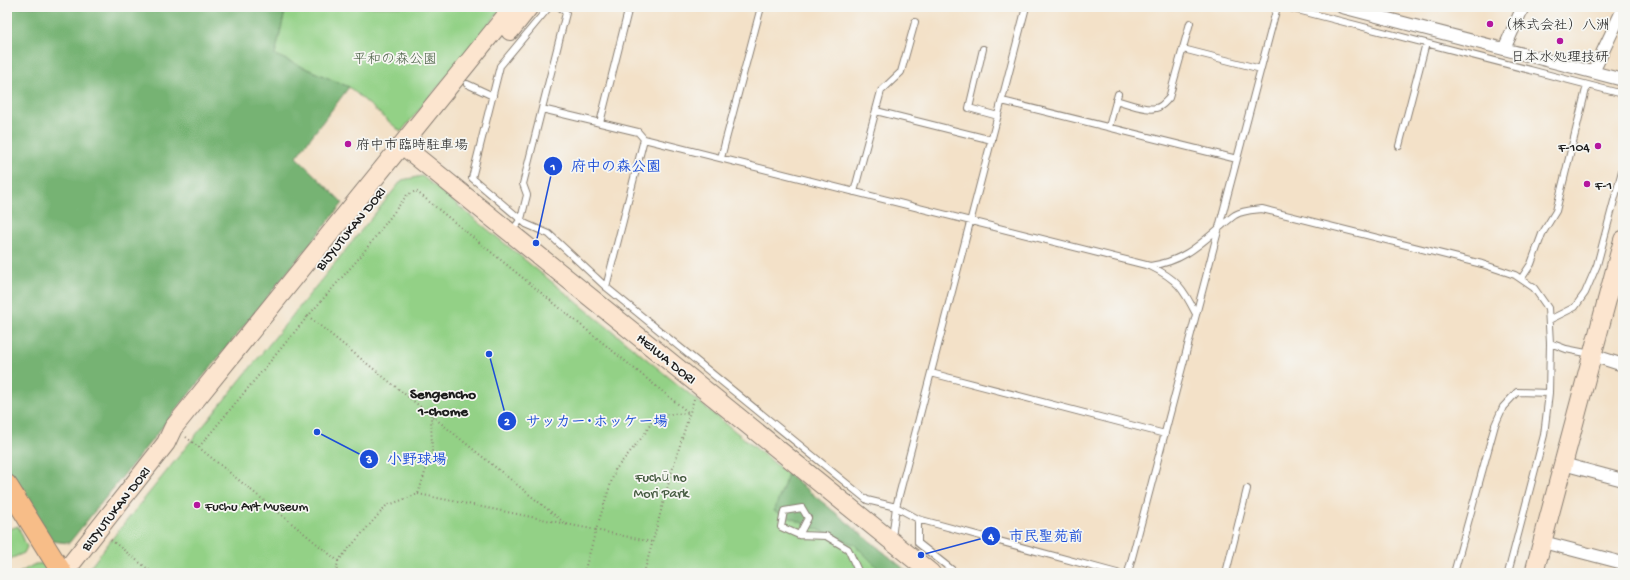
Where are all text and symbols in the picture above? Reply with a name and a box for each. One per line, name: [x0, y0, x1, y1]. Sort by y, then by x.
place label: （株式会社）八洲: [1498, 18, 1610, 35]
marker: （株式会社）八洲: [1485, 19, 1495, 29]
marker: 日本水処理技研: [1555, 36, 1565, 46]
place label: 日本水処理技研: [1511, 50, 1609, 67]
park label: 平和の森公園: [353, 52, 437, 69]
place label: 府中市臨時駐車場: [356, 138, 468, 155]
marker: 府中市臨時駐車場: [343, 139, 353, 149]
place label: F-104: [1557, 140, 1590, 157]
marker: F-104: [1593, 141, 1603, 151]
callout: 府中の森公園: [543, 152, 669, 179]
text: 府中の森公園: [571, 158, 661, 177]
text: 1: [550, 161, 556, 175]
place label: F-1: [1594, 178, 1612, 195]
marker: F-1: [1582, 179, 1592, 189]
street label: BIJYUTUKAN DORI: [312, 184, 391, 276]
street label: HEIWA DORI: [632, 331, 699, 389]
district label: Sengencho 1-chome: [410, 386, 476, 421]
callout: サッカー･ホッケー場: [497, 408, 676, 435]
text: サッカー･ホッケー場: [526, 414, 668, 432]
text: 2: [504, 416, 510, 430]
callout: 小野球場: [359, 445, 455, 472]
text: 小野球場: [387, 451, 447, 470]
text: 3: [365, 454, 372, 468]
street label: BIJYUTUKAN DORI: [78, 464, 155, 556]
park label: Fuchū no Mori Park: [634, 470, 690, 503]
place label: Fuchu Art Museum: [204, 499, 308, 516]
marker: Fuchu Art Museum: [192, 500, 202, 510]
callout: 市民聖苑前: [981, 522, 1092, 549]
text: 市民聖苑前: [1008, 528, 1084, 547]
text: 4: [987, 531, 994, 545]

